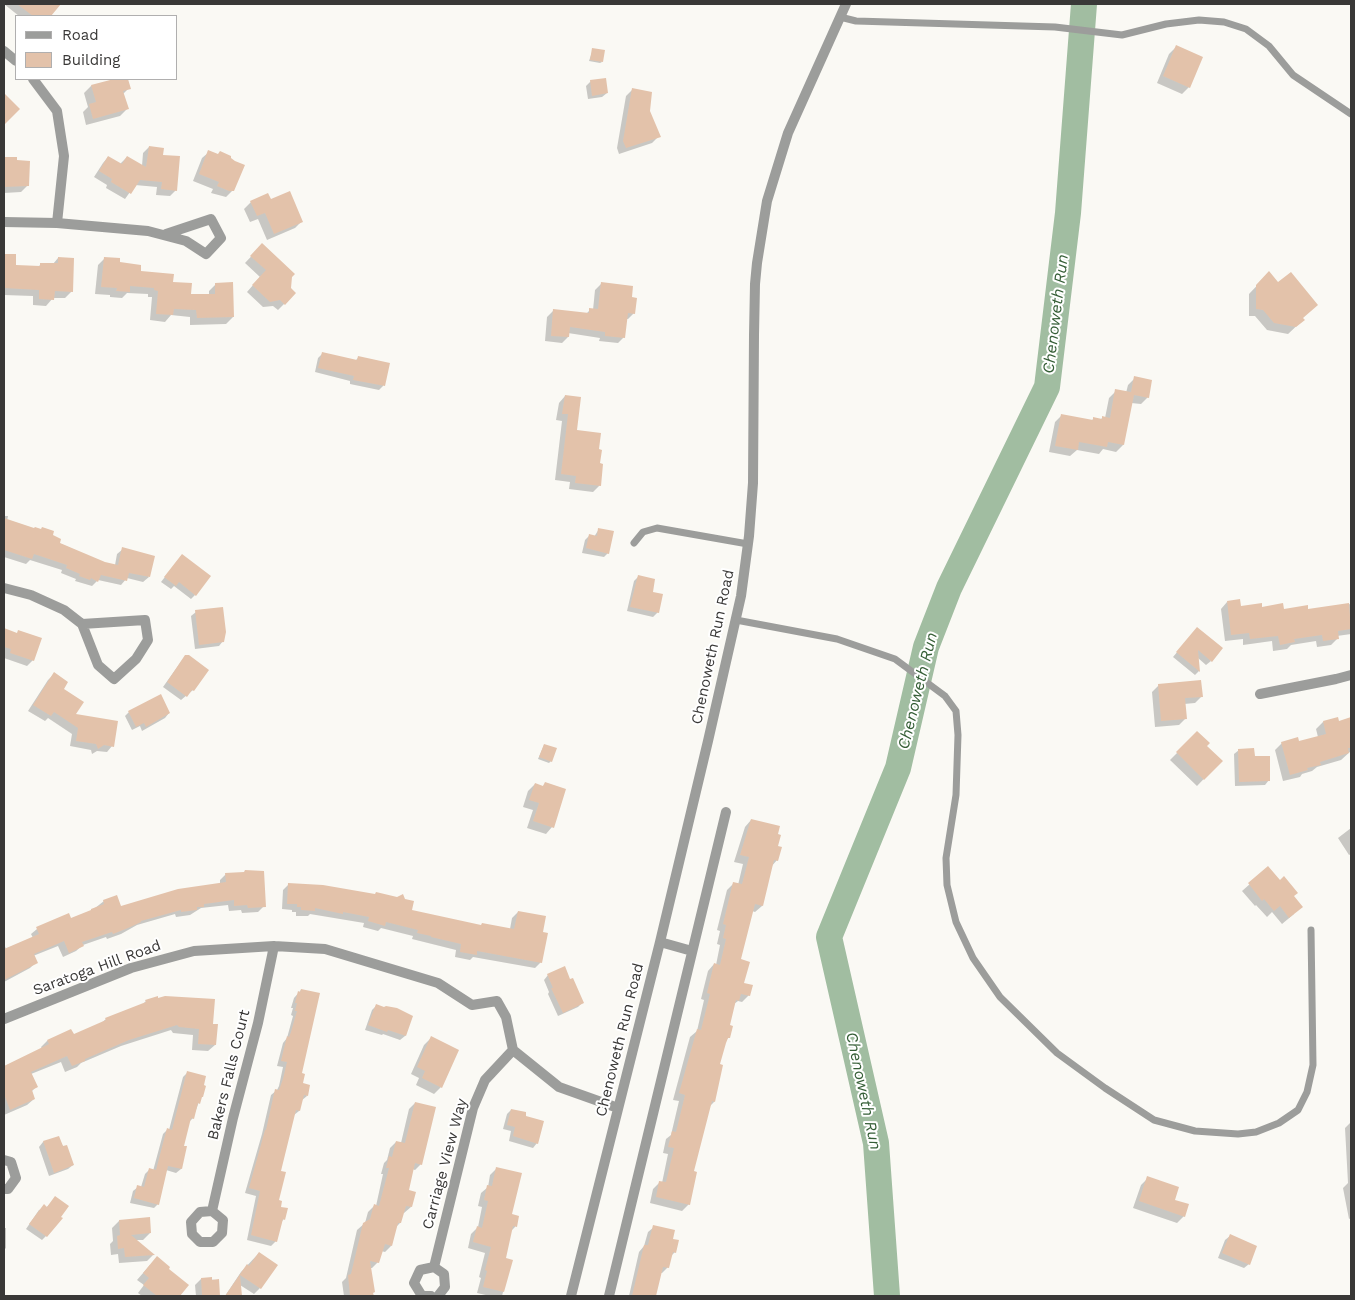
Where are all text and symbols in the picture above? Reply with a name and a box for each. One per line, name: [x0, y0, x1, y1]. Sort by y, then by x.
legend: [15, 15, 178, 80]
text: Road: [62, 26, 99, 44]
text: Building: [62, 51, 120, 69]
water label: Chenoweth Run: [1039, 253, 1073, 375]
street label: Chenoweth Run Road: [688, 568, 738, 726]
water label: Chenoweth Run: [894, 630, 942, 752]
street label: Saratoga Hill Road: [31, 936, 163, 1000]
street label: Chenoweth Run Road: [592, 961, 648, 1119]
street label: Bakers Falls Court: [204, 1008, 254, 1142]
water label: Chenoweth Run: [841, 1030, 885, 1152]
street label: Carriage View Way: [419, 1097, 471, 1231]

